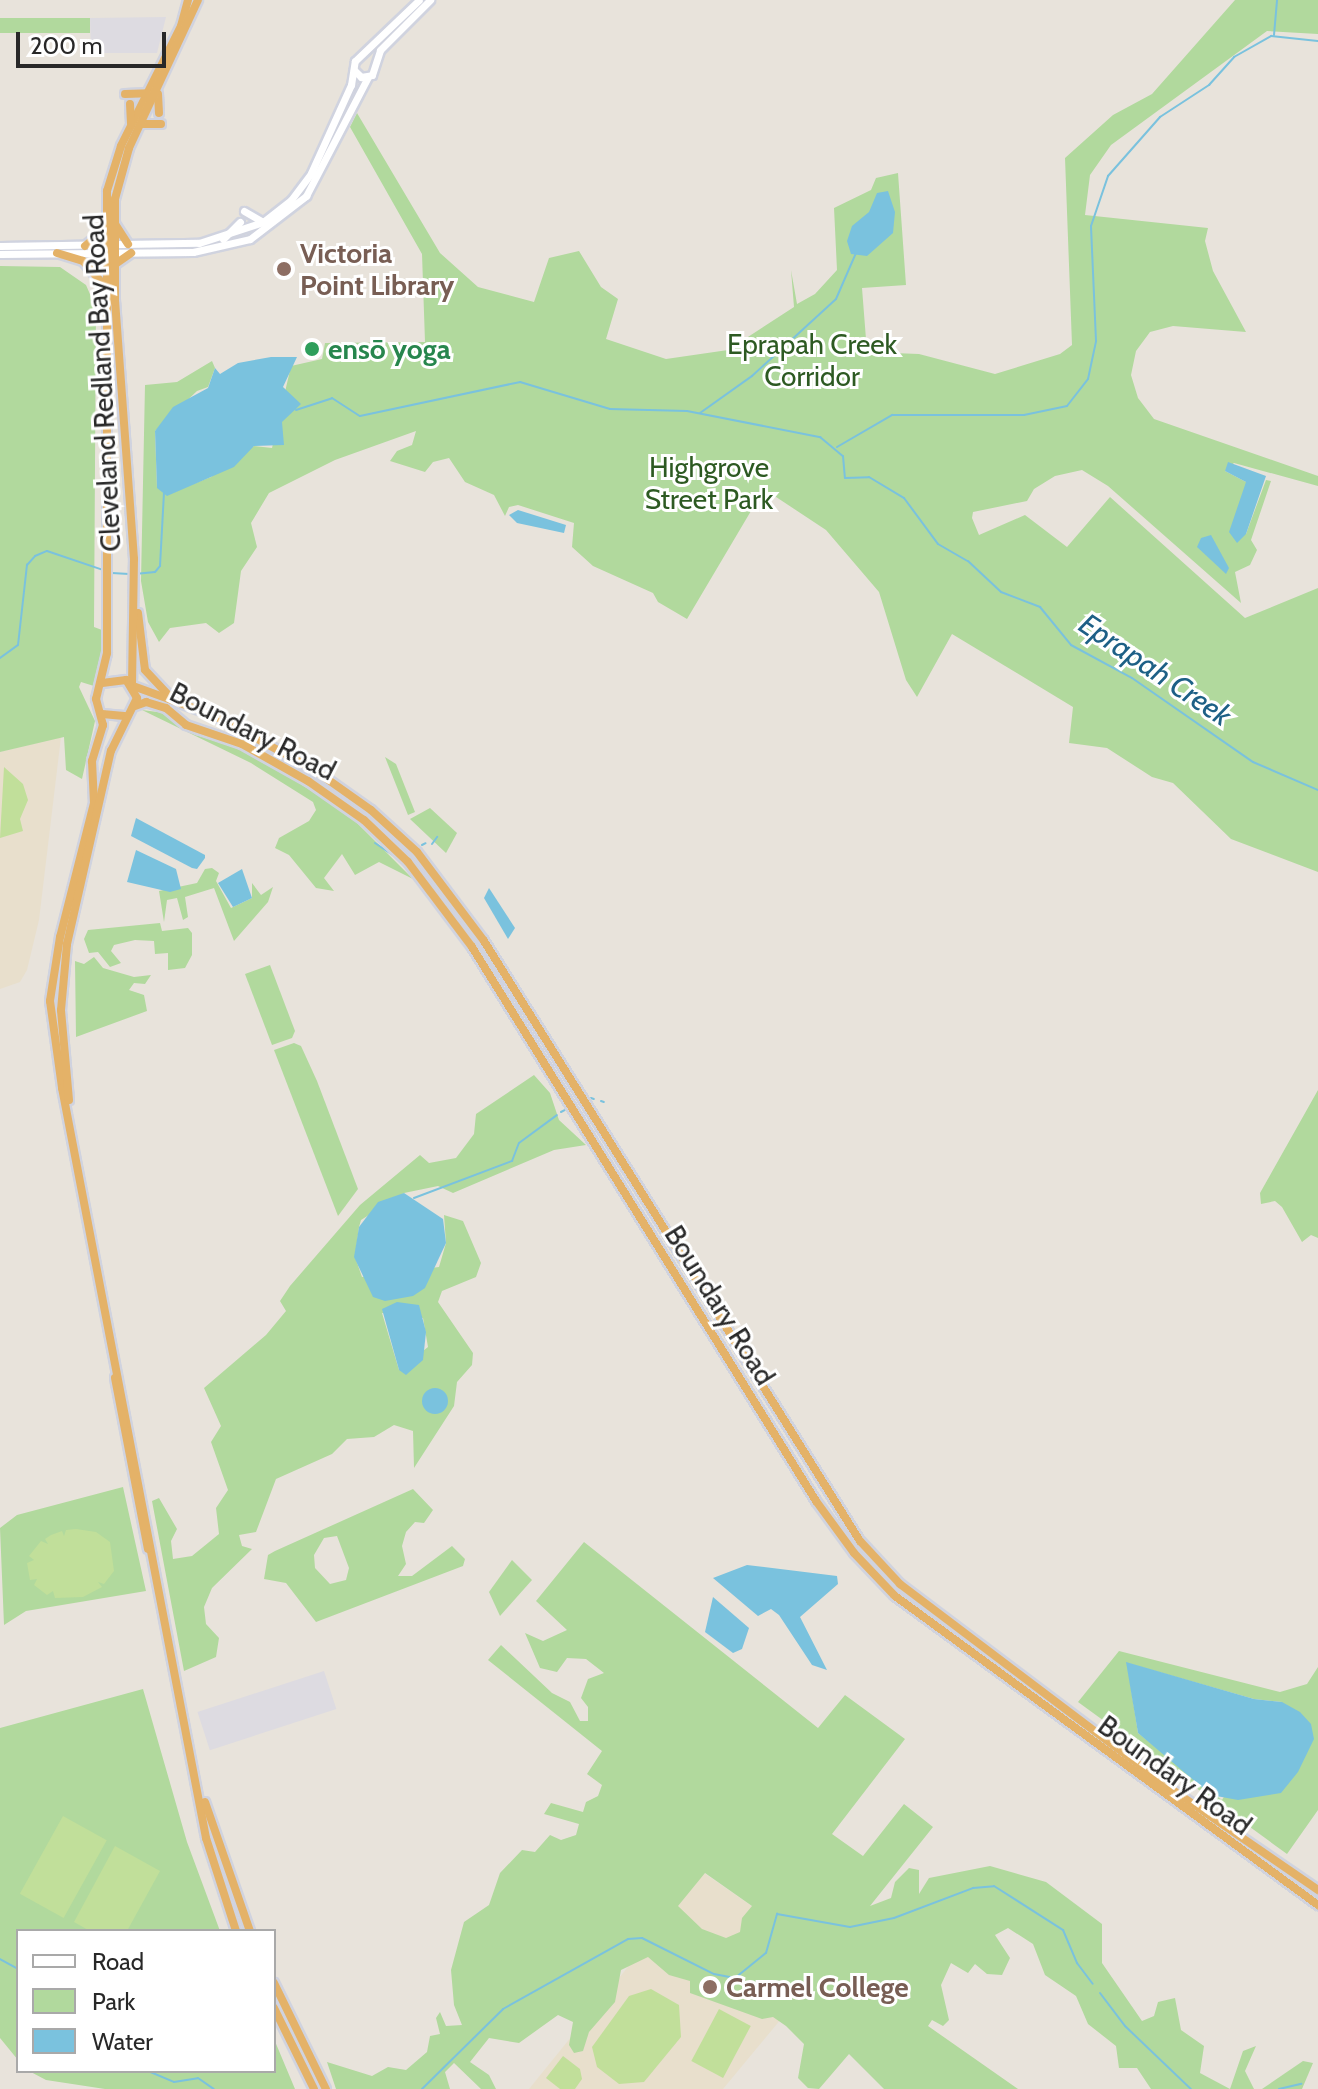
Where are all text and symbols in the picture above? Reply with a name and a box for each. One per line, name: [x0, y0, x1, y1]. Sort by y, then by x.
scale bar: [20, 16, 170, 66]
text: 200 m: [30, 31, 103, 60]
street label: Cleveland Redland Bay Road: [76, 213, 128, 553]
place label: Victoria Point Library: [300, 236, 454, 302]
marker: Victoria Point Library: [275, 260, 293, 278]
park label: Eprapah Creek Corridor: [727, 327, 897, 393]
place label: ensō yoga: [328, 332, 451, 366]
marker: ensō yoga: [303, 340, 321, 358]
park label: Highgrove Street Park: [645, 450, 773, 516]
water label: Eprapah Creek: [1072, 606, 1238, 734]
street label: Boundary Road: [165, 675, 341, 787]
street label: Boundary Road: [658, 1219, 782, 1391]
street label: Boundary Road: [1092, 1708, 1258, 1842]
legend: [16, 1929, 276, 2073]
text: Road: [92, 1947, 144, 1976]
place label: Carmel College: [726, 1970, 909, 2004]
marker: Carmel College: [701, 1978, 719, 1996]
text: Park: [92, 1987, 135, 2016]
text: Water: [92, 2027, 153, 2056]

